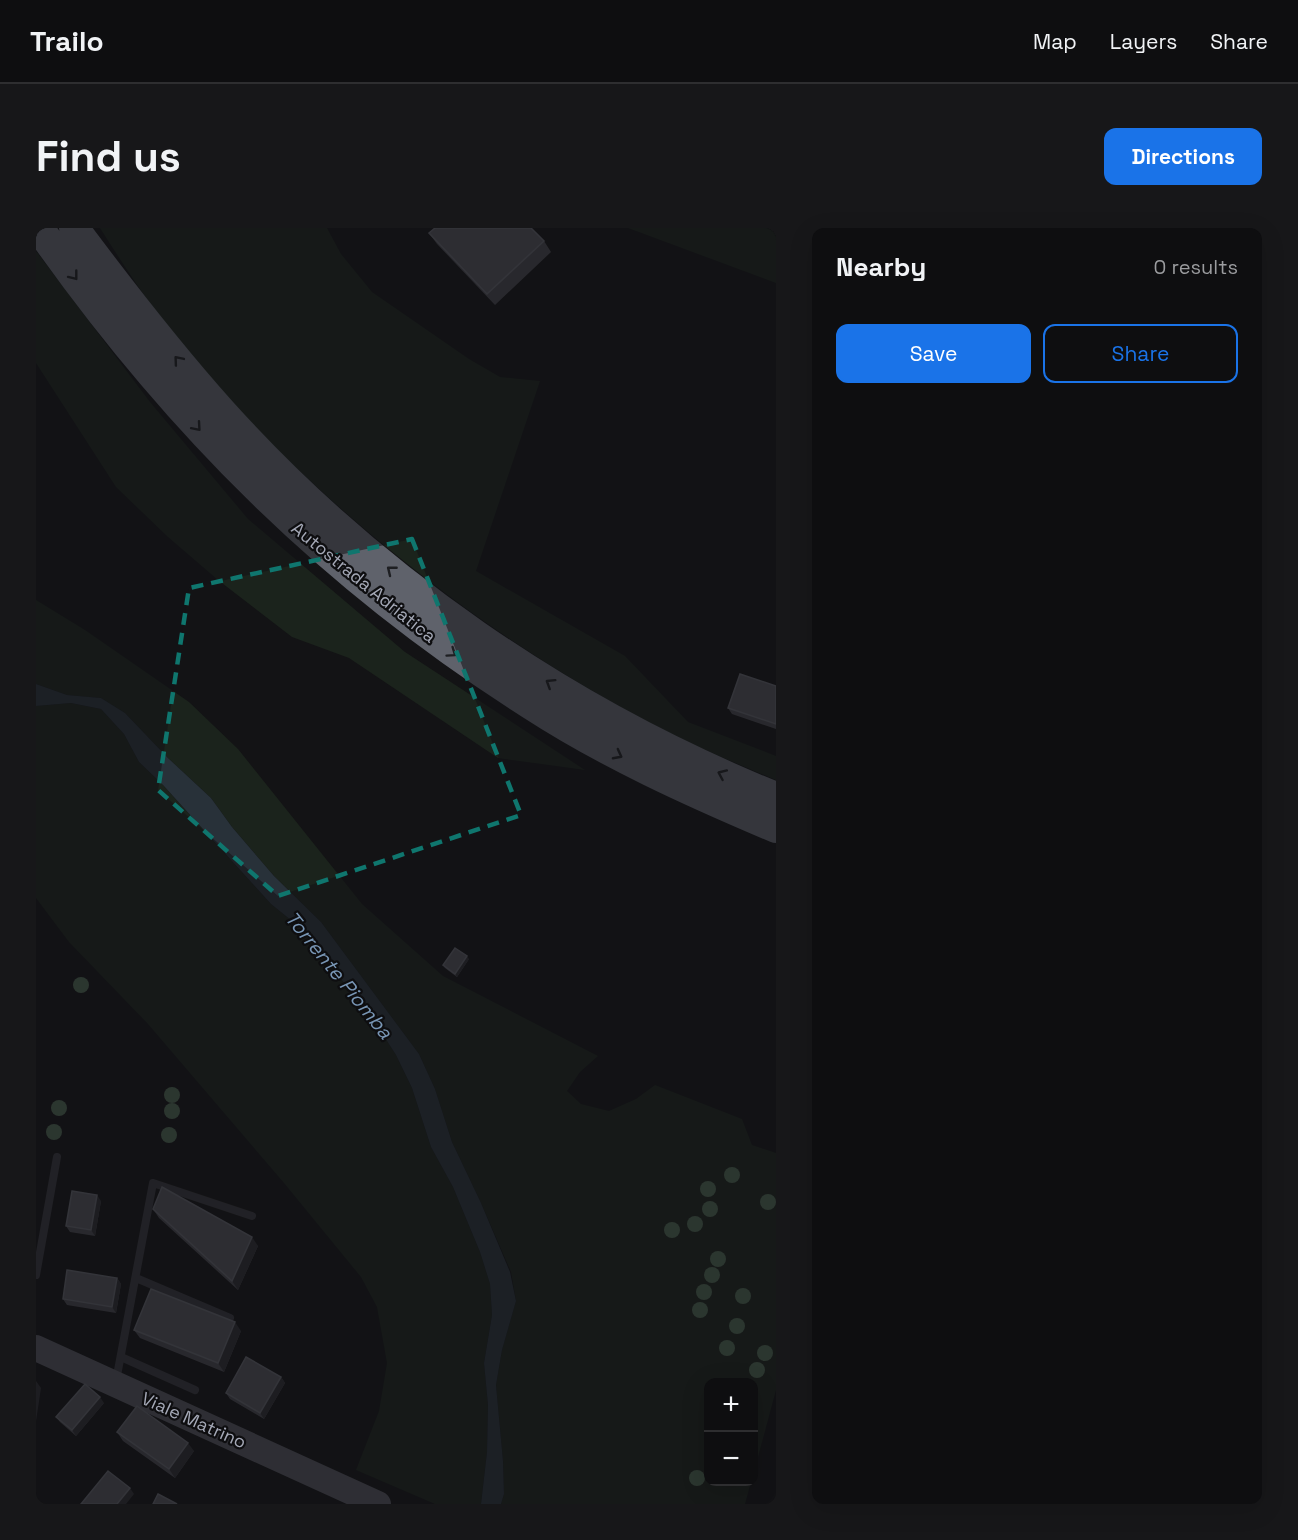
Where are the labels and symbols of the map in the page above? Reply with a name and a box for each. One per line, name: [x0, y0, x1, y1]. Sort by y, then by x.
one-way arrow: [66, 269, 77, 280]
one-way arrow: [174, 356, 185, 367]
one-way arrow: [189, 420, 200, 431]
street label: Autostrada Adriatica: [287, 517, 441, 647]
one-way arrow: [387, 567, 398, 578]
one-way arrow: [446, 646, 457, 657]
one-way arrow: [546, 678, 556, 690]
one-way arrow: [612, 748, 623, 759]
one-way arrow: [718, 769, 729, 781]
water label: Torrente Piomba: [279, 906, 399, 1045]
street label: Viale Matrino: [138, 1387, 250, 1453]

